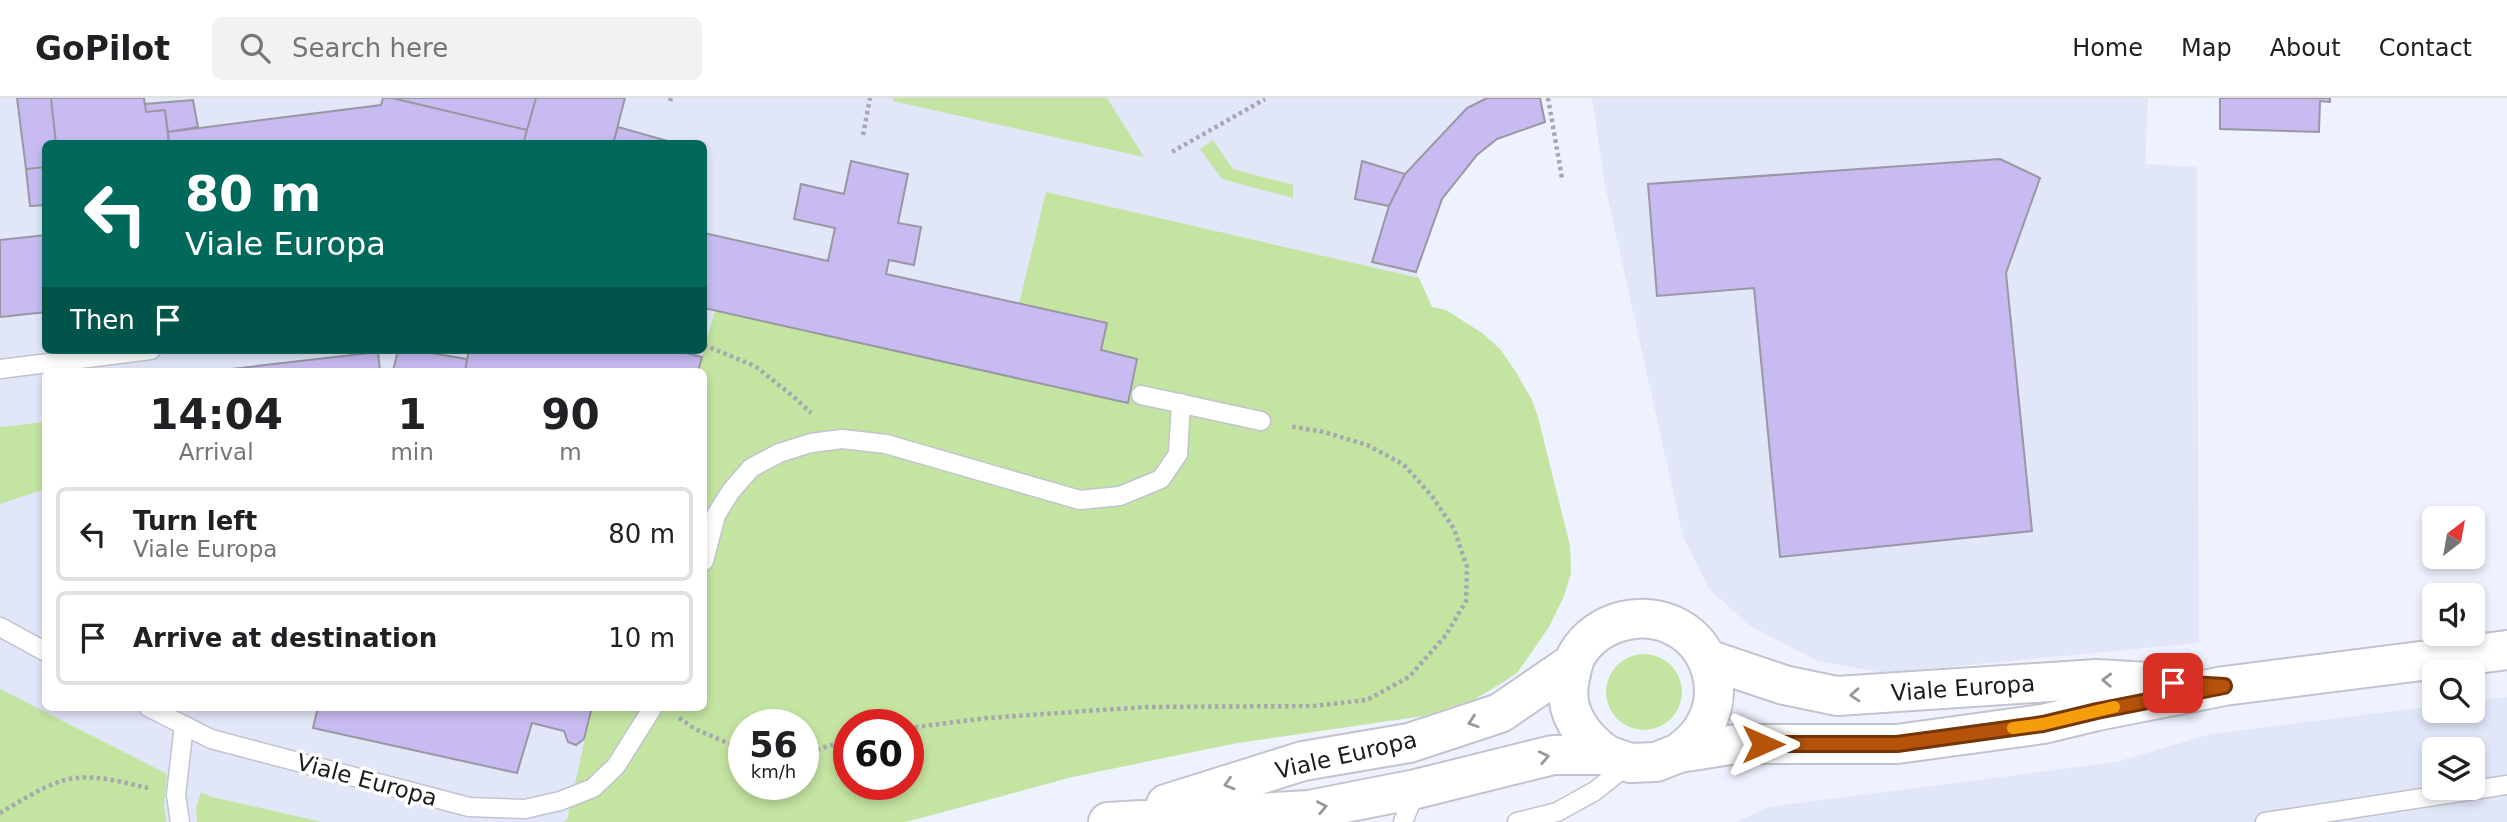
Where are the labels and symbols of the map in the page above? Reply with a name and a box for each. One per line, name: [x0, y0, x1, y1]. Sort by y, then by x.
north arrow: [2422, 506, 2485, 569]
pin: [2143, 653, 2203, 713]
street label: Viale Europa: [1890, 670, 2036, 706]
one-way arrow: [2101, 673, 2112, 688]
one-way arrow: [1849, 687, 1860, 702]
position arrow: [1726, 707, 1800, 781]
speed limit sign: 60: [833, 709, 924, 800]
one-way arrow: [1467, 714, 1479, 728]
street label: Viale Europa: [1273, 726, 1419, 784]
street label: Viale Europa: [294, 749, 440, 811]
one-way arrow: [1538, 751, 1550, 766]
one-way arrow: [1223, 776, 1235, 791]
one-way arrow: [1316, 800, 1328, 815]

